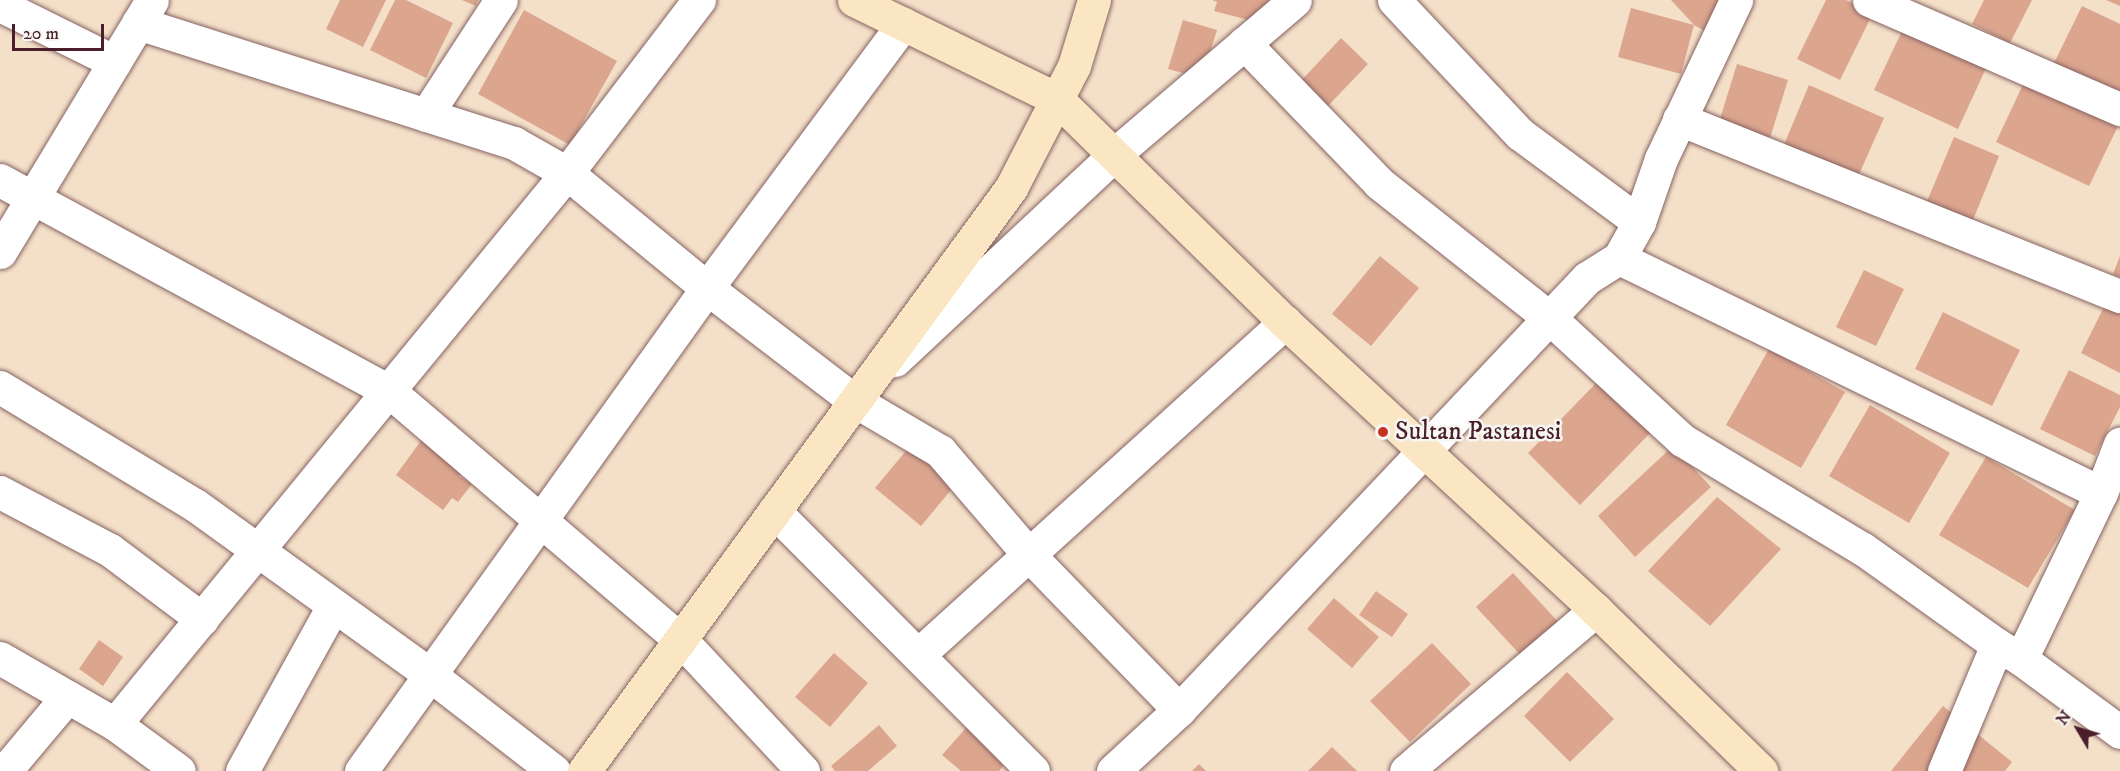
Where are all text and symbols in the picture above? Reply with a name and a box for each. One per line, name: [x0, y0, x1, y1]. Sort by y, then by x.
scale bar: [15, 12, 106, 50]
text: 20 m: [23, 23, 59, 45]
place label: Sultan Pastanesi: [1395, 416, 1561, 448]
marker: Sultan Pastanesi: [1376, 425, 1390, 439]
north arrow: [2048, 699, 2108, 759]
text: N: [2052, 707, 2076, 729]

